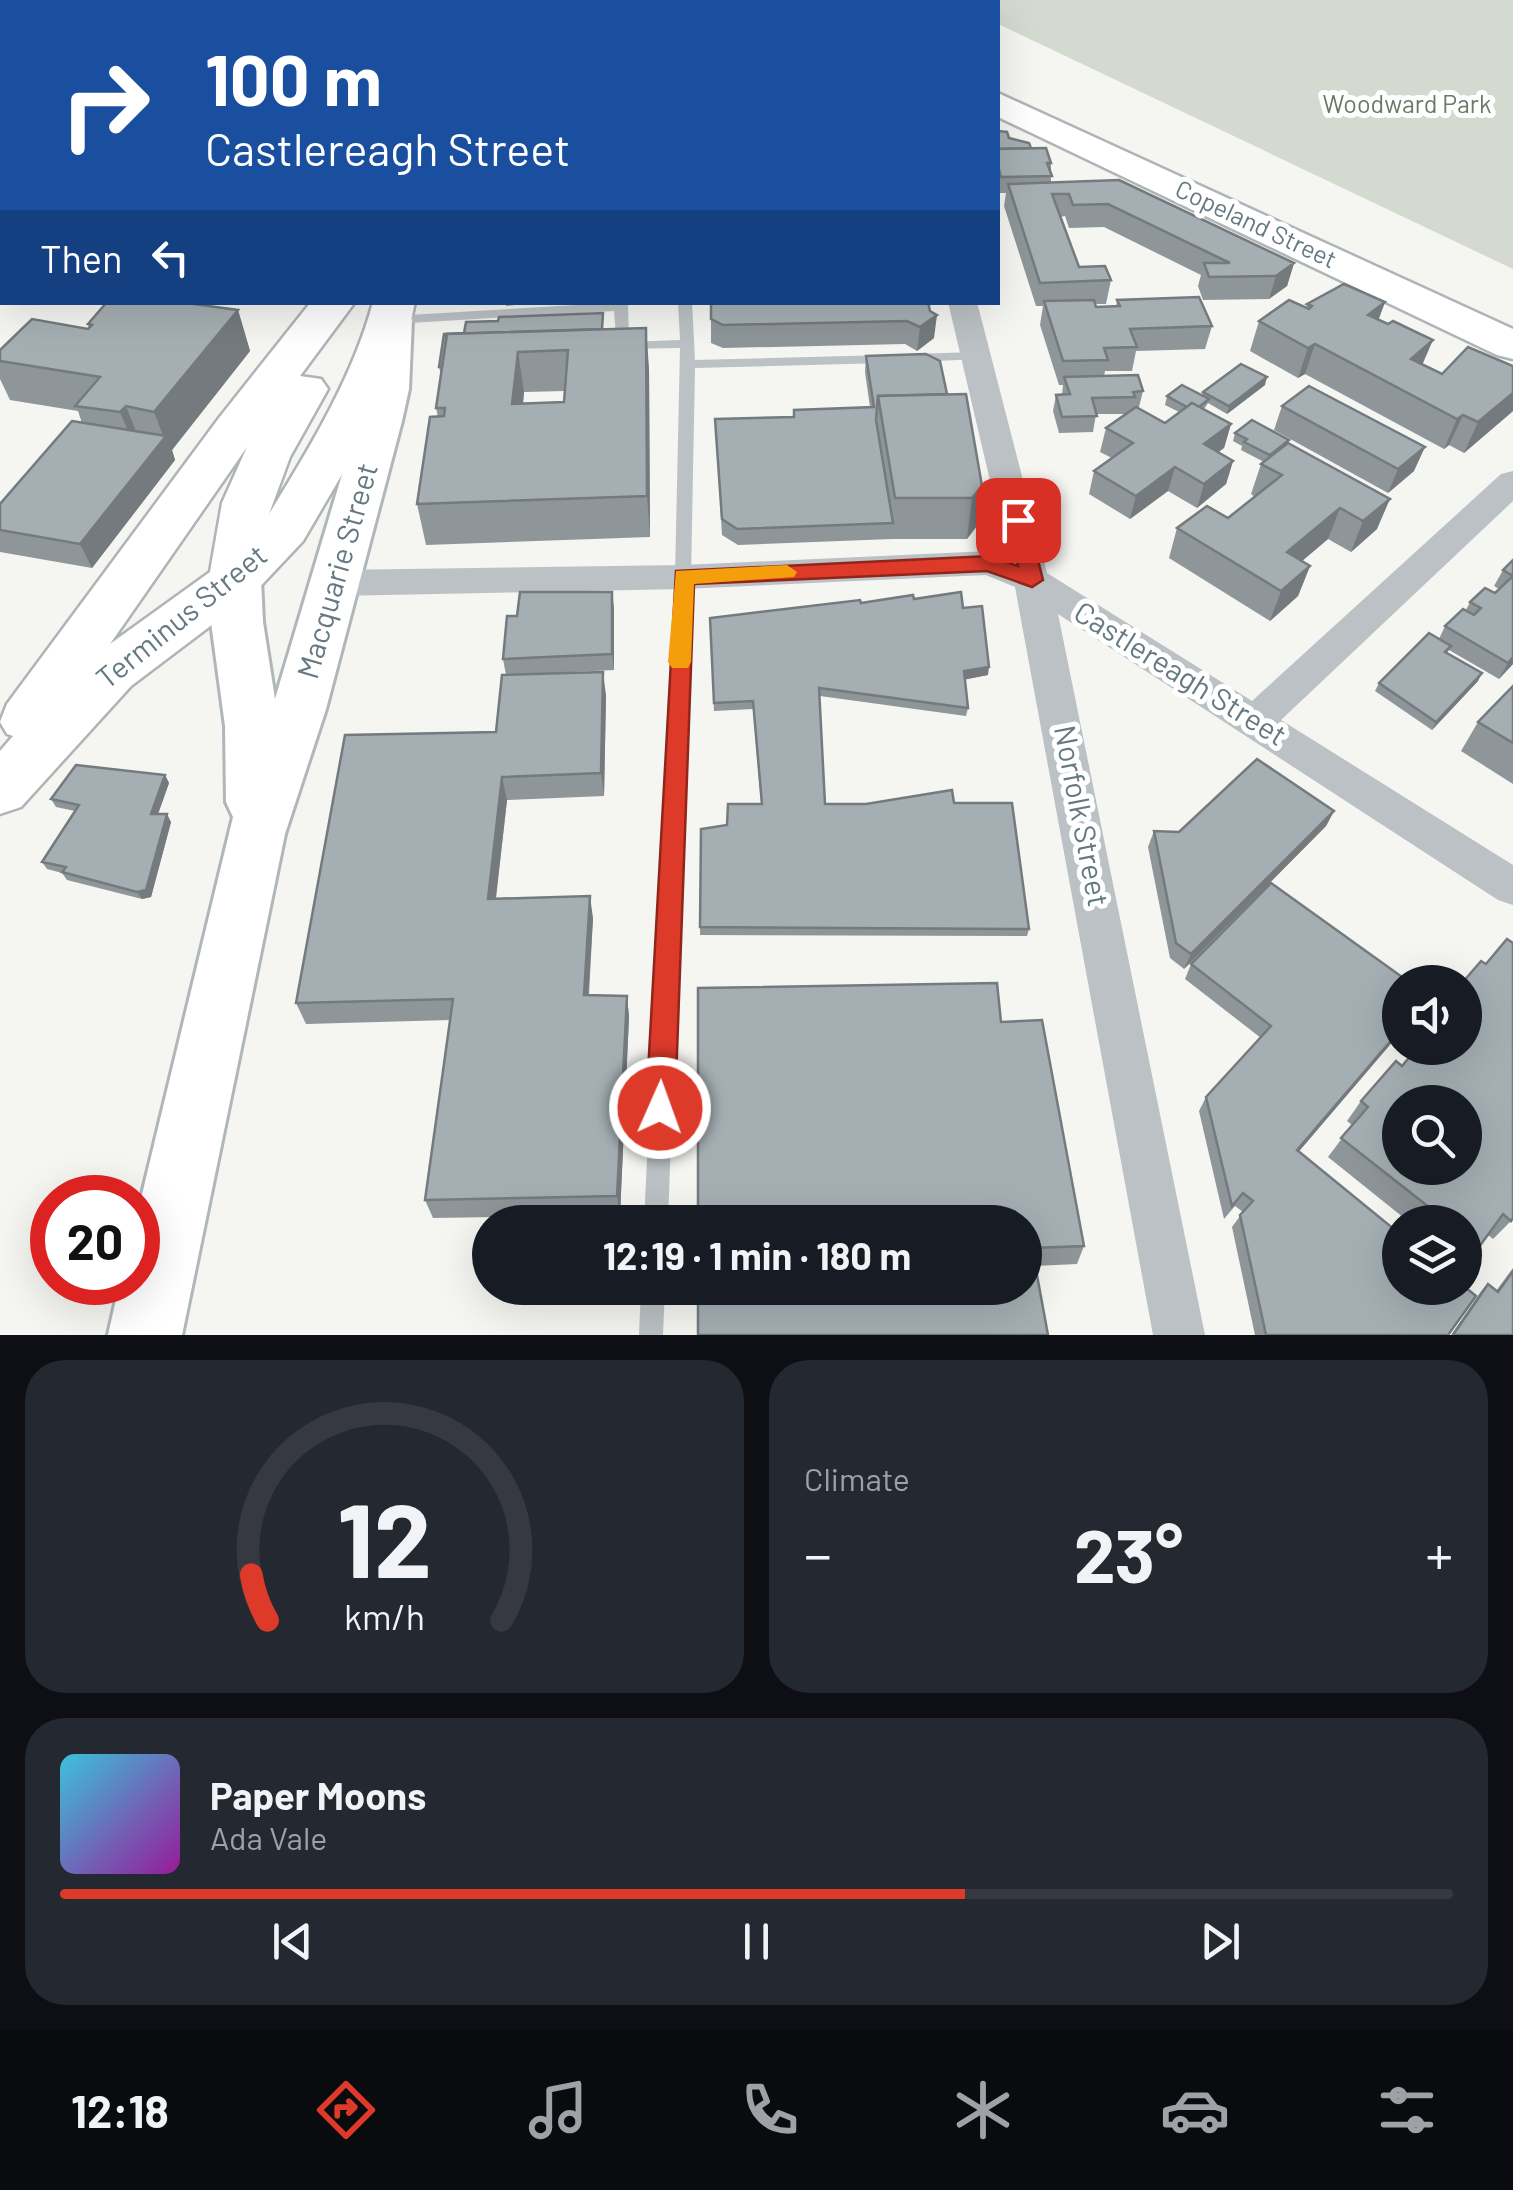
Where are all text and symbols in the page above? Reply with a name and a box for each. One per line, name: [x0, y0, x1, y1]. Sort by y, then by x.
text: 100 m: [205, 36, 382, 120]
icon: right: [40, 40, 170, 170]
park label: Woodward Park: [1323, 88, 1491, 118]
text: Castlereagh Street: [205, 121, 570, 175]
street label: Copeland Street: [1171, 173, 1342, 274]
icon: left: [143, 230, 198, 285]
text: Then: [40, 235, 123, 281]
street label: Macquarie Street: [288, 458, 384, 683]
pin: [976, 478, 1061, 563]
icon: arrive: [991, 493, 1046, 548]
street label: Terminus Street: [88, 536, 273, 695]
street label: Castlereagh Street: [1068, 592, 1294, 752]
street label: Norfolk Street: [1048, 722, 1118, 909]
map controls: [1382, 965, 1482, 1305]
button: sound: [1382, 965, 1482, 1065]
position arrow: [608, 1056, 712, 1160]
button: search: [1382, 1085, 1482, 1185]
speed limit sign: 20: [30, 1175, 160, 1305]
button: layers: [1382, 1205, 1482, 1305]
text: 12:19 · 1 min · 180 m: [603, 1232, 911, 1278]
text: Climate: [804, 1459, 910, 1497]
text: 12: [337, 1474, 432, 1599]
text: 23°: [1074, 1508, 1183, 1598]
text: −: [804, 1520, 832, 1586]
text: +: [1425, 1520, 1453, 1586]
text: km/h: [344, 1594, 425, 1637]
text: Paper Moons: [210, 1772, 426, 1818]
text: Ada Vale: [210, 1818, 327, 1856]
icon: previous: [265, 1914, 320, 1969]
icon: pause: [729, 1914, 784, 1969]
icon: next: [1193, 1914, 1248, 1969]
icon: directions: [311, 2075, 381, 2145]
icon: music: [523, 2075, 593, 2145]
icon: phone: [735, 2075, 805, 2145]
icon: climate: [948, 2075, 1018, 2145]
icon: car: [1160, 2075, 1230, 2145]
icon: filters: [1372, 2075, 1442, 2145]
text: 12:18: [71, 2083, 169, 2137]

